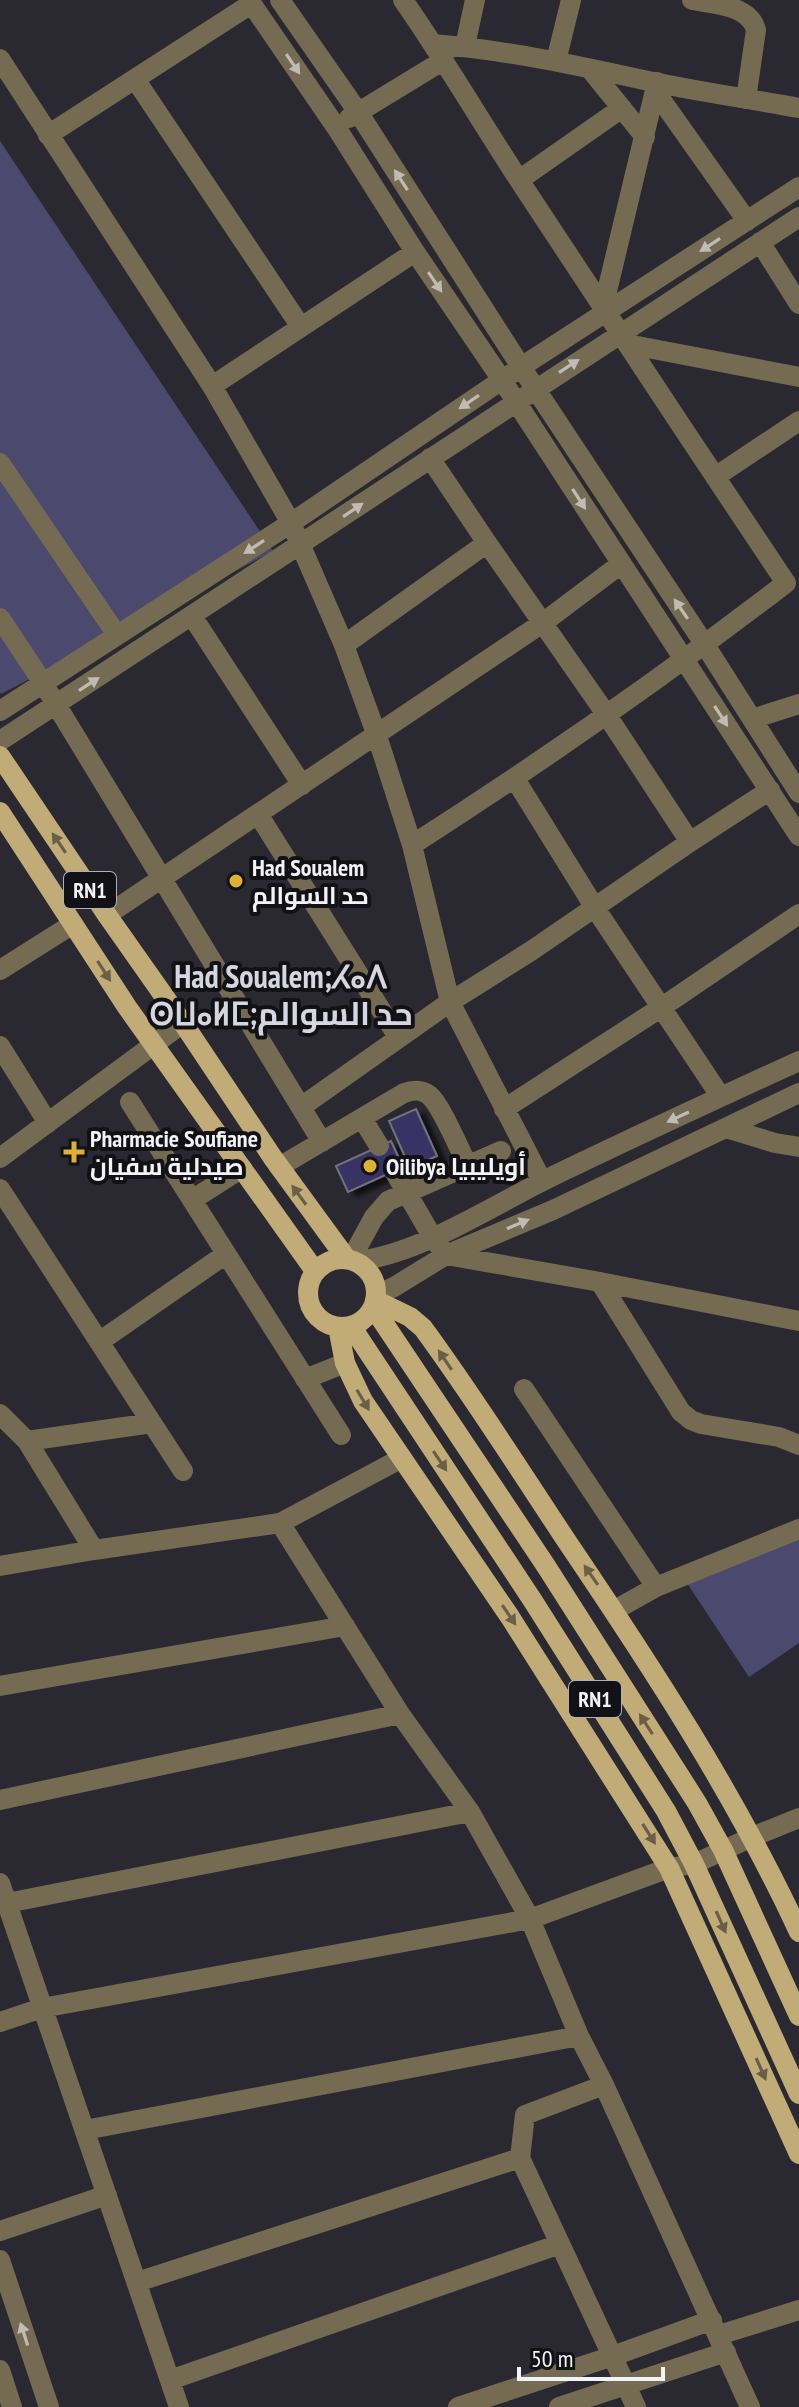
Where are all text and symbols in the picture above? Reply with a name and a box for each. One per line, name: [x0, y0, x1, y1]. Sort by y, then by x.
one-way arrow: [285, 54, 300, 75]
one-way arrow: [394, 170, 409, 191]
one-way arrow: [699, 237, 721, 251]
one-way arrow: [427, 272, 442, 293]
one-way arrow: [558, 359, 580, 373]
one-way arrow: [459, 394, 480, 409]
one-way arrow: [571, 488, 585, 510]
one-way arrow: [342, 503, 364, 518]
one-way arrow: [243, 540, 264, 555]
one-way arrow: [674, 599, 689, 620]
one-way arrow: [78, 677, 100, 691]
one-way arrow: [714, 705, 728, 727]
one-way arrow: [52, 833, 67, 854]
place label: Had Soualem حد السوالم: [252, 852, 369, 912]
road number: RN1: [64, 872, 116, 908]
marker: Had Soualem حد السوالم: [227, 872, 245, 890]
district label: Had Soualem;ⵃⴰⴷ ⵙⵡⴰⵍⵎ;حد السوالم: [149, 955, 413, 1036]
one-way arrow: [96, 960, 110, 982]
one-way arrow: [666, 1110, 689, 1124]
place label: Pharmacie Soufiane صيدلية سفيان: [90, 1123, 258, 1182]
marker: Pharmacie Soufiane صيدلية سفيان: [65, 1143, 83, 1161]
place label: Oilibya أويليبيا: [386, 1151, 526, 1182]
marker: Oilibya أويليبيا: [361, 1157, 379, 1175]
one-way arrow: [292, 1185, 308, 1205]
one-way arrow: [506, 1218, 530, 1231]
one-way arrow: [438, 1349, 453, 1370]
one-way arrow: [356, 1389, 370, 1411]
one-way arrow: [433, 1450, 447, 1472]
one-way arrow: [584, 1565, 599, 1586]
one-way arrow: [501, 1605, 516, 1626]
road number: RN1: [569, 1681, 621, 1717]
one-way arrow: [640, 1713, 654, 1735]
one-way arrow: [641, 1823, 656, 1846]
one-way arrow: [714, 1910, 727, 1933]
one-way arrow: [754, 2057, 768, 2081]
one-way arrow: [18, 2321, 30, 2345]
scale bar: [519, 2331, 663, 2381]
text: 50 m: [531, 2343, 573, 2374]

